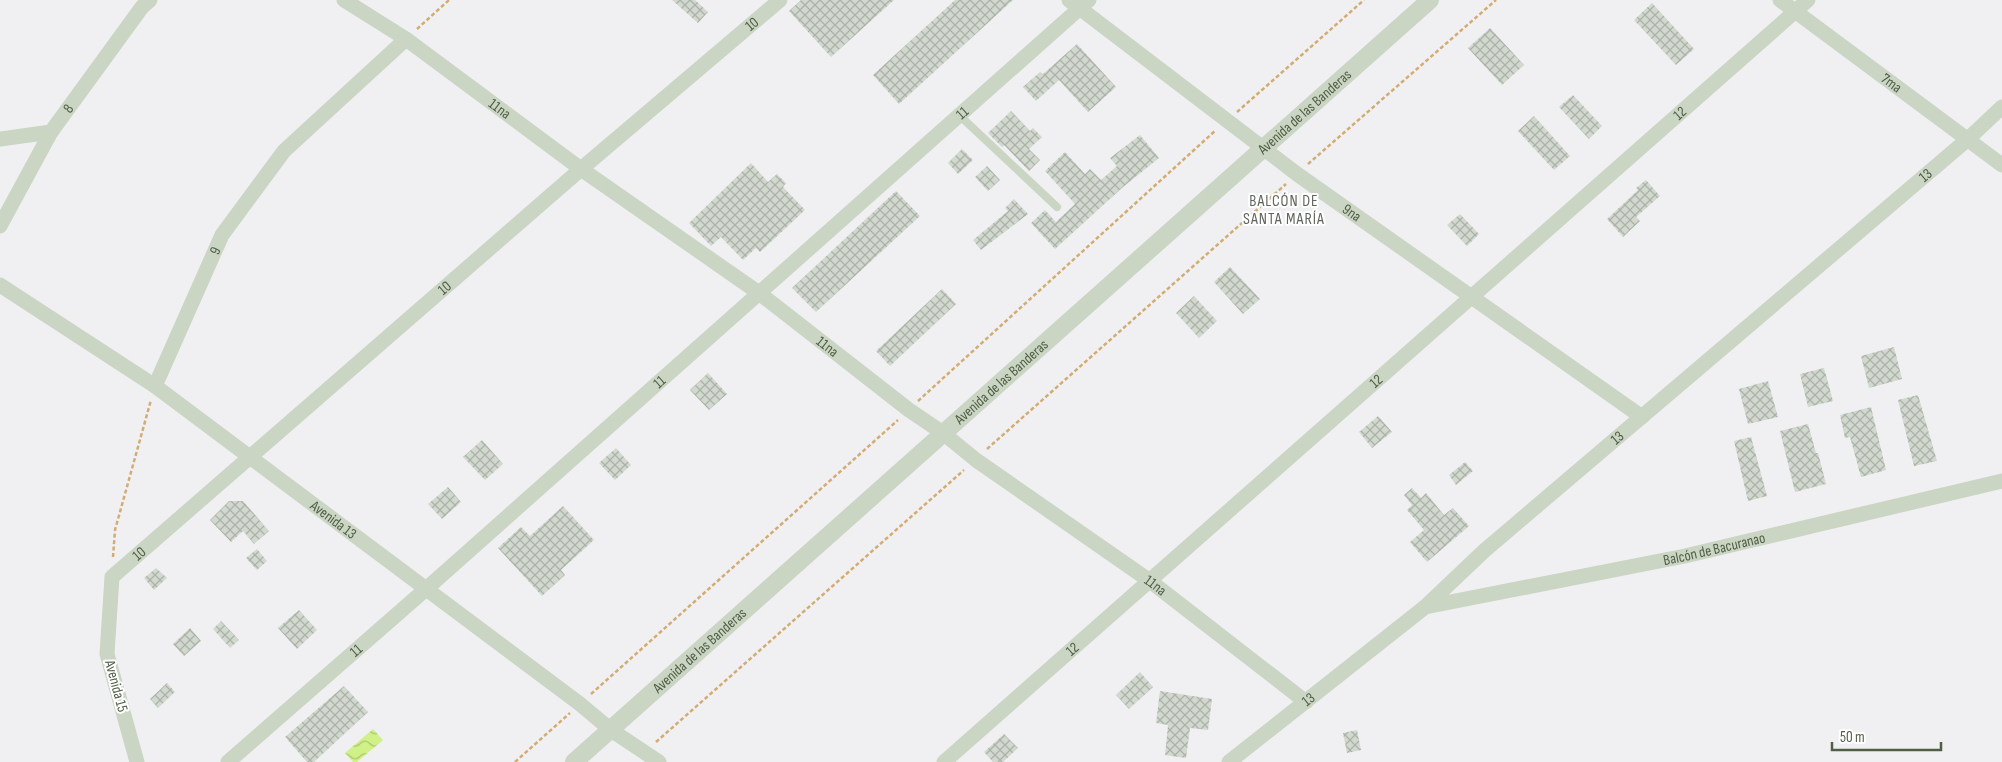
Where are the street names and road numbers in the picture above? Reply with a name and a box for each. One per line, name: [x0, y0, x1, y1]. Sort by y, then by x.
street label: 10: [741, 13, 763, 35]
street label: Avenida de las Banderas: [1253, 65, 1355, 159]
street label: 7ma: [1877, 69, 1906, 97]
street label: 11na: [485, 94, 515, 123]
street label: 8: [58, 100, 78, 117]
street label: 11: [952, 102, 973, 123]
street label: 12: [1669, 102, 1690, 124]
street label: 13: [1915, 164, 1936, 186]
street label: 9na: [1339, 199, 1365, 226]
street label: 9: [205, 244, 225, 258]
street label: 10: [434, 277, 455, 299]
street label: 11na: [812, 332, 843, 361]
street label: Avenida de las Banderas: [950, 335, 1052, 429]
street label: 12: [1365, 370, 1387, 392]
street label: 11: [649, 371, 670, 392]
street label: 13: [1607, 427, 1628, 449]
street label: Avenida 13: [306, 495, 361, 543]
street label: Balcón de Bacuranao: [1662, 528, 1767, 570]
street label: 10: [128, 542, 150, 565]
street label: 11na: [1141, 571, 1171, 600]
street label: Avenida de las Banderas: [648, 604, 750, 698]
street label: 12: [1062, 638, 1083, 660]
street label: 11: [346, 639, 367, 661]
street label: Avenida 15: [100, 657, 132, 714]
street label: 13: [1298, 688, 1319, 710]

